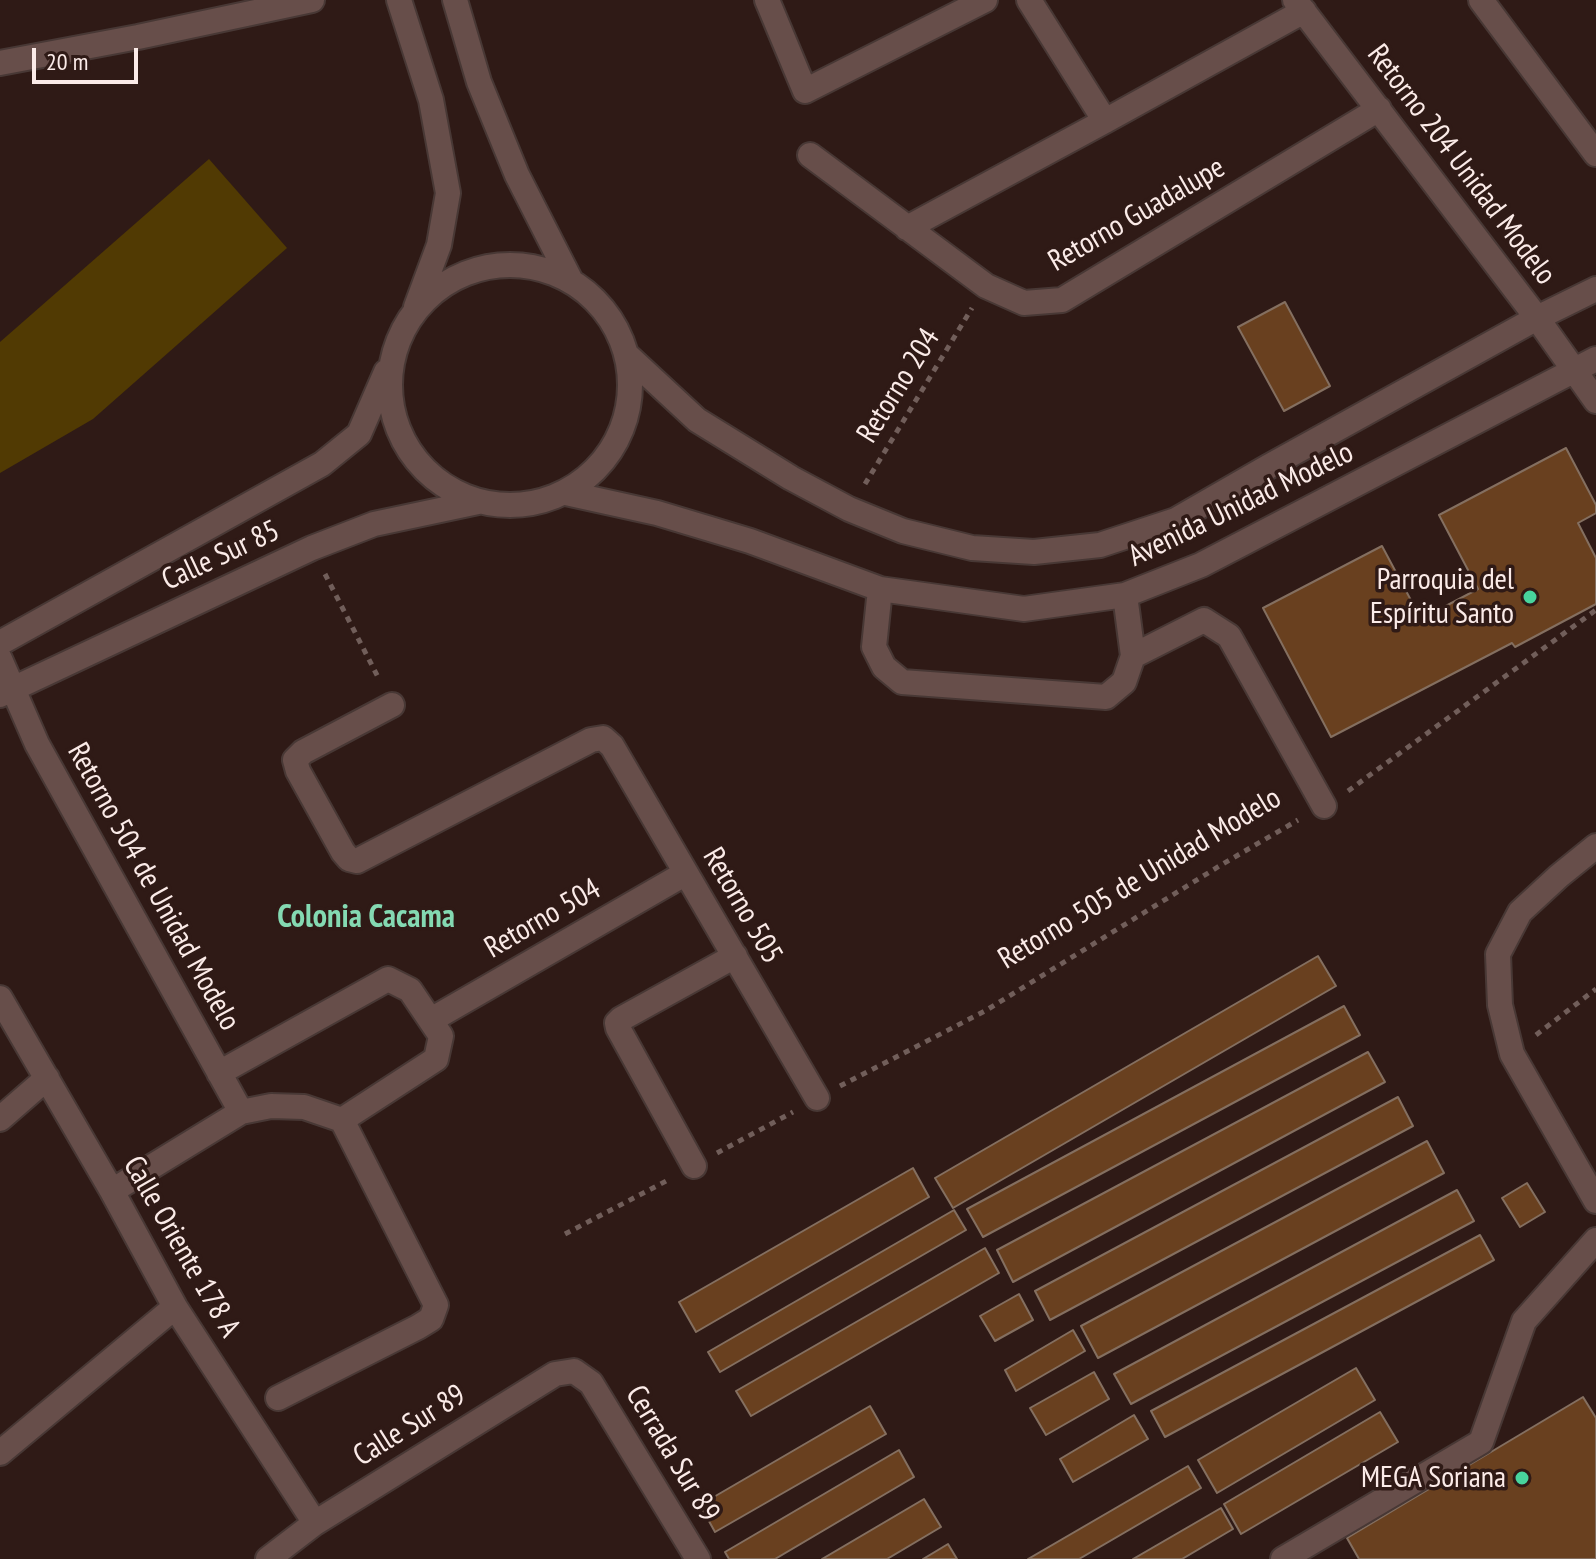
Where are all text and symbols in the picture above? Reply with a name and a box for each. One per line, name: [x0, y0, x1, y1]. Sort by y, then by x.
scale bar: [36, 32, 142, 82]
street label: Retorno 204 Unidad Modelo: [1359, 38, 1563, 292]
text: 20 m: [46, 46, 88, 77]
street label: Retorno Guadalupe: [1042, 150, 1232, 280]
street label: Retorno 204: [850, 322, 948, 450]
street label: Avenida Unidad Modelo: [1123, 435, 1359, 575]
street label: Calle Sur 85: [157, 513, 285, 599]
place label: Parroquia del Espíritu Santo: [1370, 562, 1514, 632]
marker: Parroquia del Espíritu Santo: [1521, 588, 1539, 606]
street label: Retorno 504 de Unidad Modelo: [59, 737, 247, 1037]
street label: Retorno 505 de Unidad Modelo: [992, 780, 1288, 978]
street label: Retorno 505: [694, 842, 790, 970]
street label: Retorno 504: [479, 871, 607, 967]
district label: Colonia Cacama: [277, 899, 455, 937]
street label: Calle Oriente 178 A: [115, 1150, 247, 1344]
street label: Calle Sur 89: [347, 1377, 473, 1475]
street label: Cerrada Sur 89: [617, 1379, 727, 1529]
place label: MEGA Soriana: [1361, 1460, 1506, 1496]
marker: MEGA Soriana: [1513, 1469, 1531, 1487]

